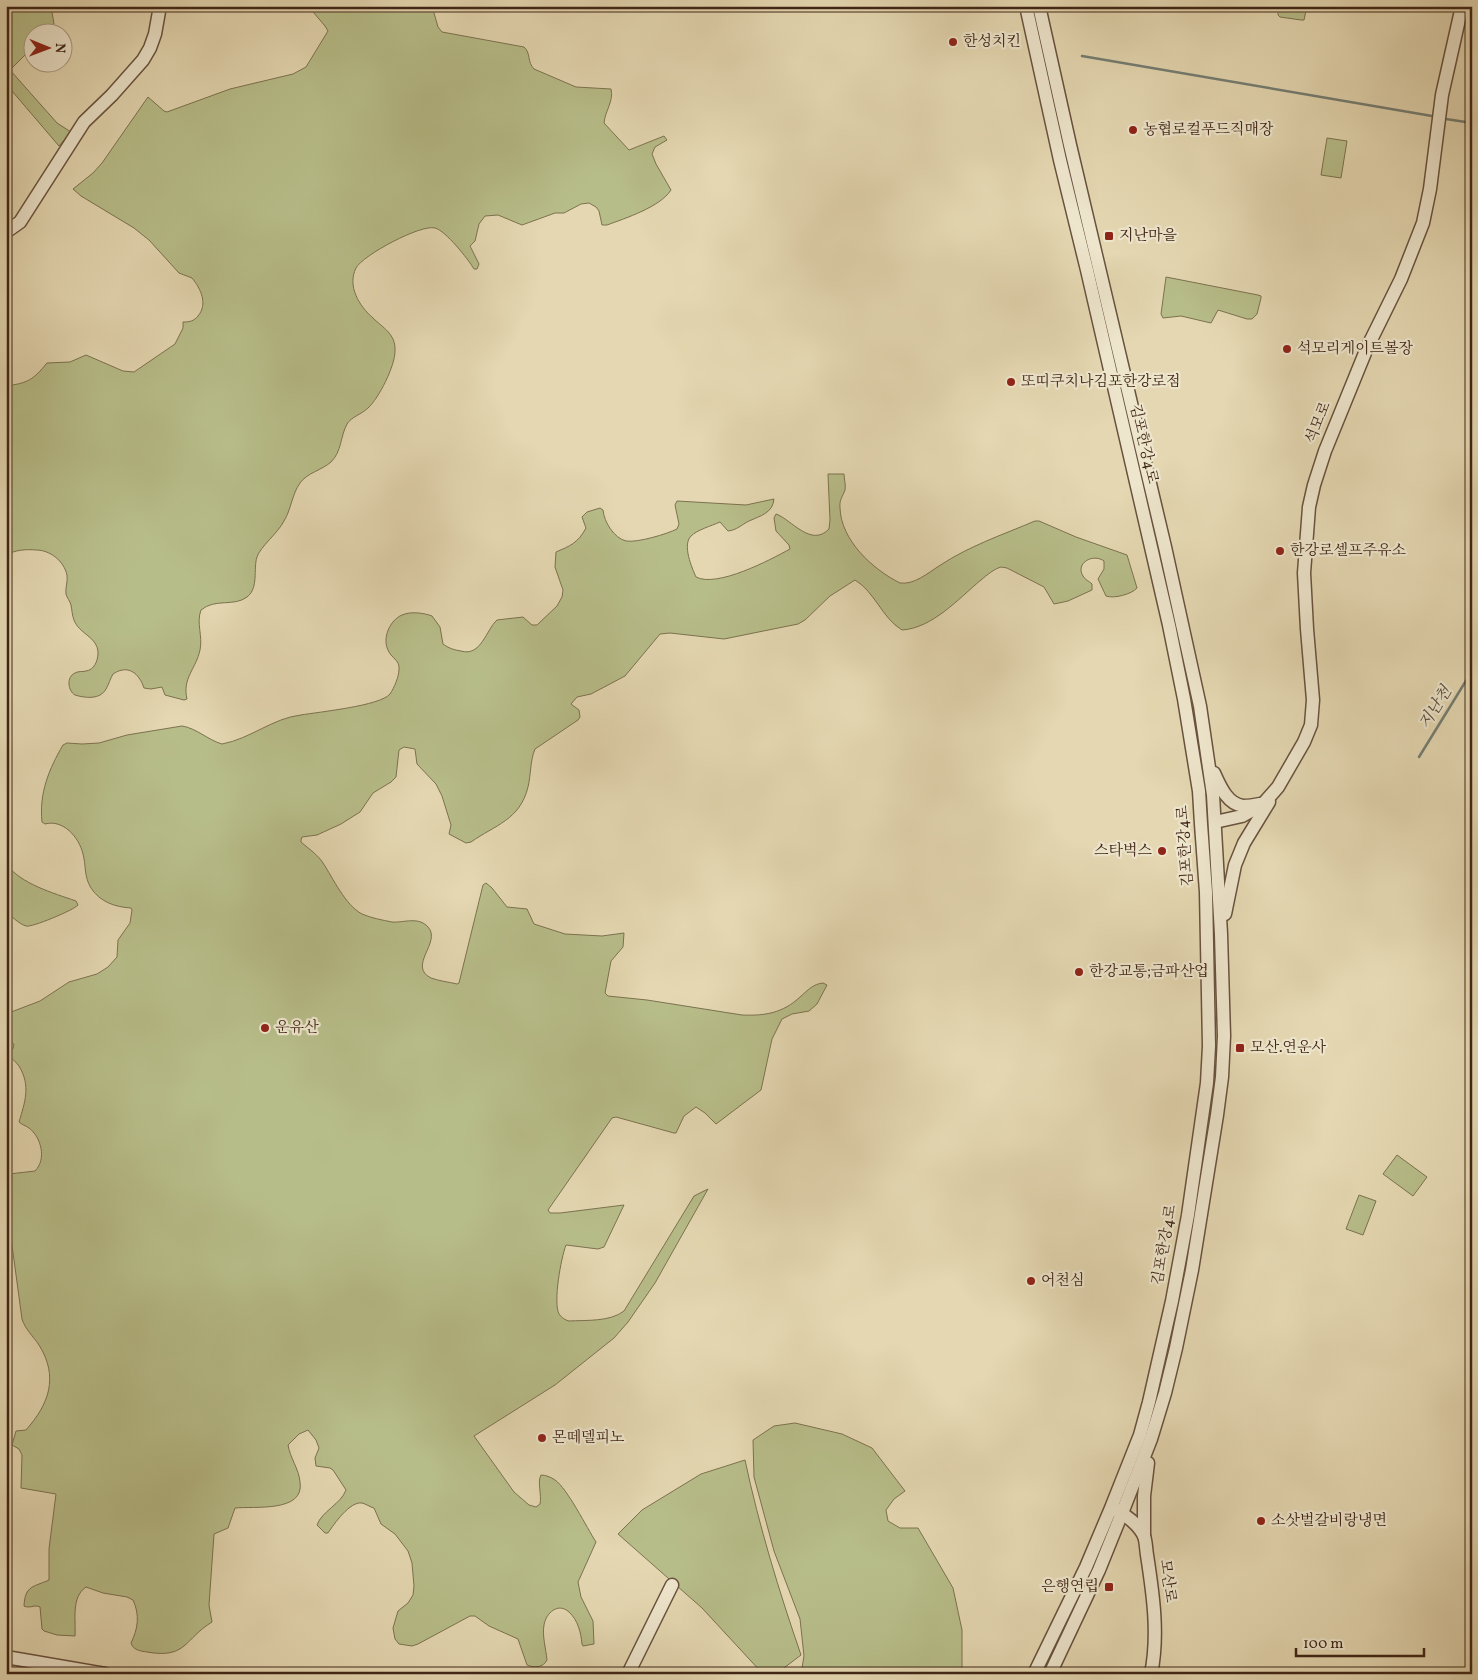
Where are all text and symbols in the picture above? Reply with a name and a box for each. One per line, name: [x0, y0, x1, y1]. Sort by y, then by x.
north arrow: [22, 22, 72, 72]
place label: 한성치킨: [963, 32, 1021, 53]
marker: 한성치킨: [947, 36, 959, 48]
text: N: [50, 43, 69, 53]
place label: 농협로컬푸드직매장: [1143, 120, 1274, 141]
marker: 농협로컬푸드직매장: [1127, 124, 1139, 136]
place label: 지난마을: [1119, 226, 1177, 247]
marker: 지난마을: [1103, 230, 1115, 242]
place label: 석모리게이트볼장: [1297, 339, 1413, 360]
marker: 석모리게이트볼장: [1281, 343, 1293, 355]
place label: 또띠쿠치나김포한강로점: [1021, 372, 1180, 393]
marker: 또띠쿠치나김포한강로점: [1005, 376, 1017, 388]
street label: 석모로: [1301, 398, 1337, 447]
street label: 김포한강4로: [1124, 402, 1163, 487]
place label: 한강로셀프주유소: [1290, 541, 1406, 562]
marker: 한강로셀프주유소: [1274, 545, 1286, 557]
water label: 지난천: [1414, 681, 1458, 733]
street label: 김포한강4로: [1173, 804, 1199, 887]
place label: 스타벅스: [1094, 841, 1153, 862]
marker: 스타벅스: [1156, 845, 1168, 857]
place label: 한강교통;금파산업: [1089, 962, 1209, 983]
marker: 한강교통;금파산업: [1073, 966, 1085, 978]
place label: 운유산: [275, 1018, 319, 1039]
marker: 운유산: [259, 1022, 271, 1034]
place label: 모산.연운사: [1250, 1038, 1327, 1059]
marker: 모산.연운사: [1234, 1042, 1246, 1054]
street label: 김포한강4로: [1148, 1203, 1182, 1287]
place label: 어천심: [1041, 1271, 1084, 1292]
marker: 어천심: [1025, 1275, 1037, 1287]
place label: 몬떼델피노: [552, 1428, 625, 1449]
marker: 몬떼델피노: [536, 1432, 548, 1444]
place label: 소삿벌갈비랑냉면: [1271, 1511, 1387, 1532]
marker: 소삿벌갈비랑냉면: [1255, 1515, 1267, 1527]
street label: 모산로: [1154, 1558, 1180, 1604]
place label: 은행연립: [1041, 1577, 1099, 1598]
marker: 은행연립: [1103, 1581, 1115, 1593]
scale bar: [1296, 1625, 1423, 1657]
text: 100 m: [1303, 1634, 1343, 1655]

